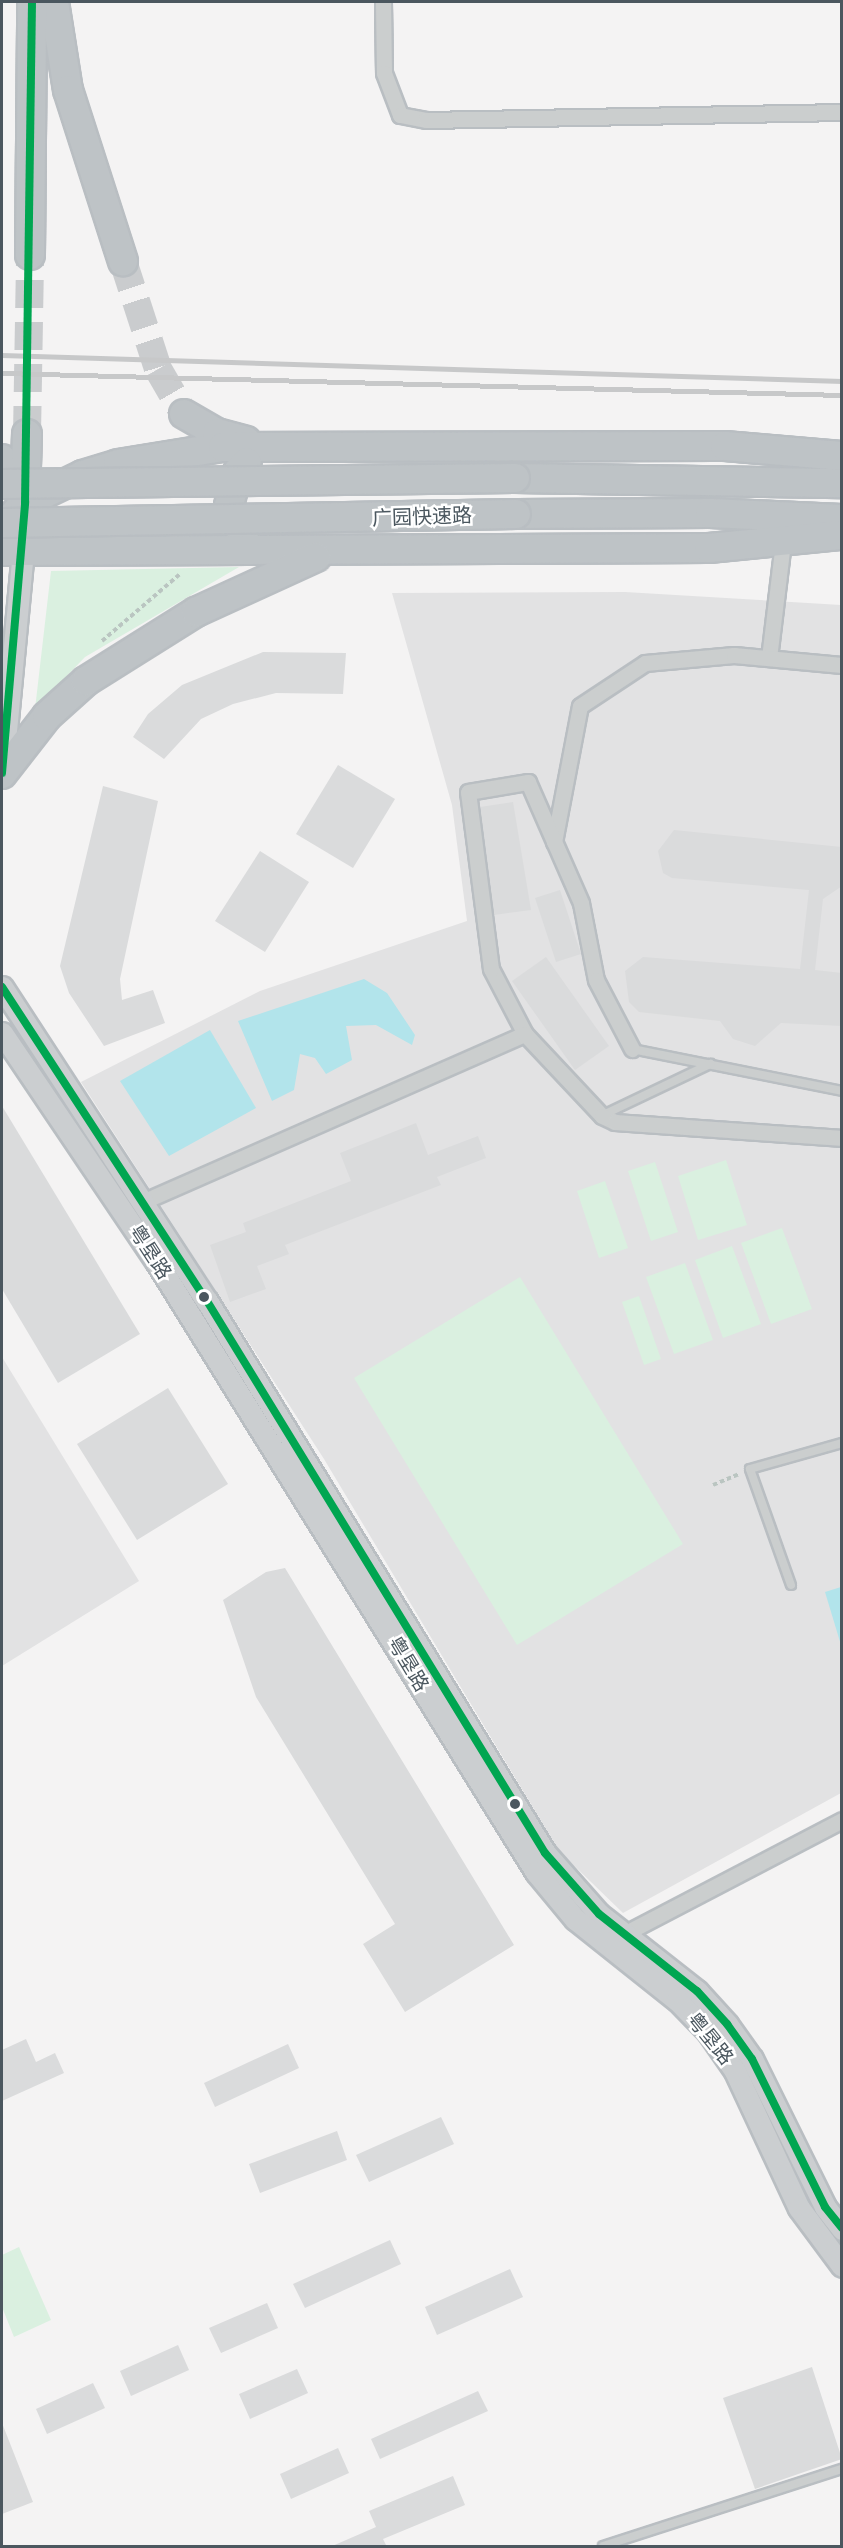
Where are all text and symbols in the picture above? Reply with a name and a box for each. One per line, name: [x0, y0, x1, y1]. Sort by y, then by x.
street label: 广园快速路: [372, 503, 472, 531]
street label: 粤垦路: [124, 1220, 176, 1284]
unlabelled marker: [198, 1291, 210, 1303]
street label: 粤垦路: [382, 1632, 434, 1696]
unlabelled marker: [509, 1798, 521, 1810]
street label: 粤垦路: [682, 2008, 738, 2070]

